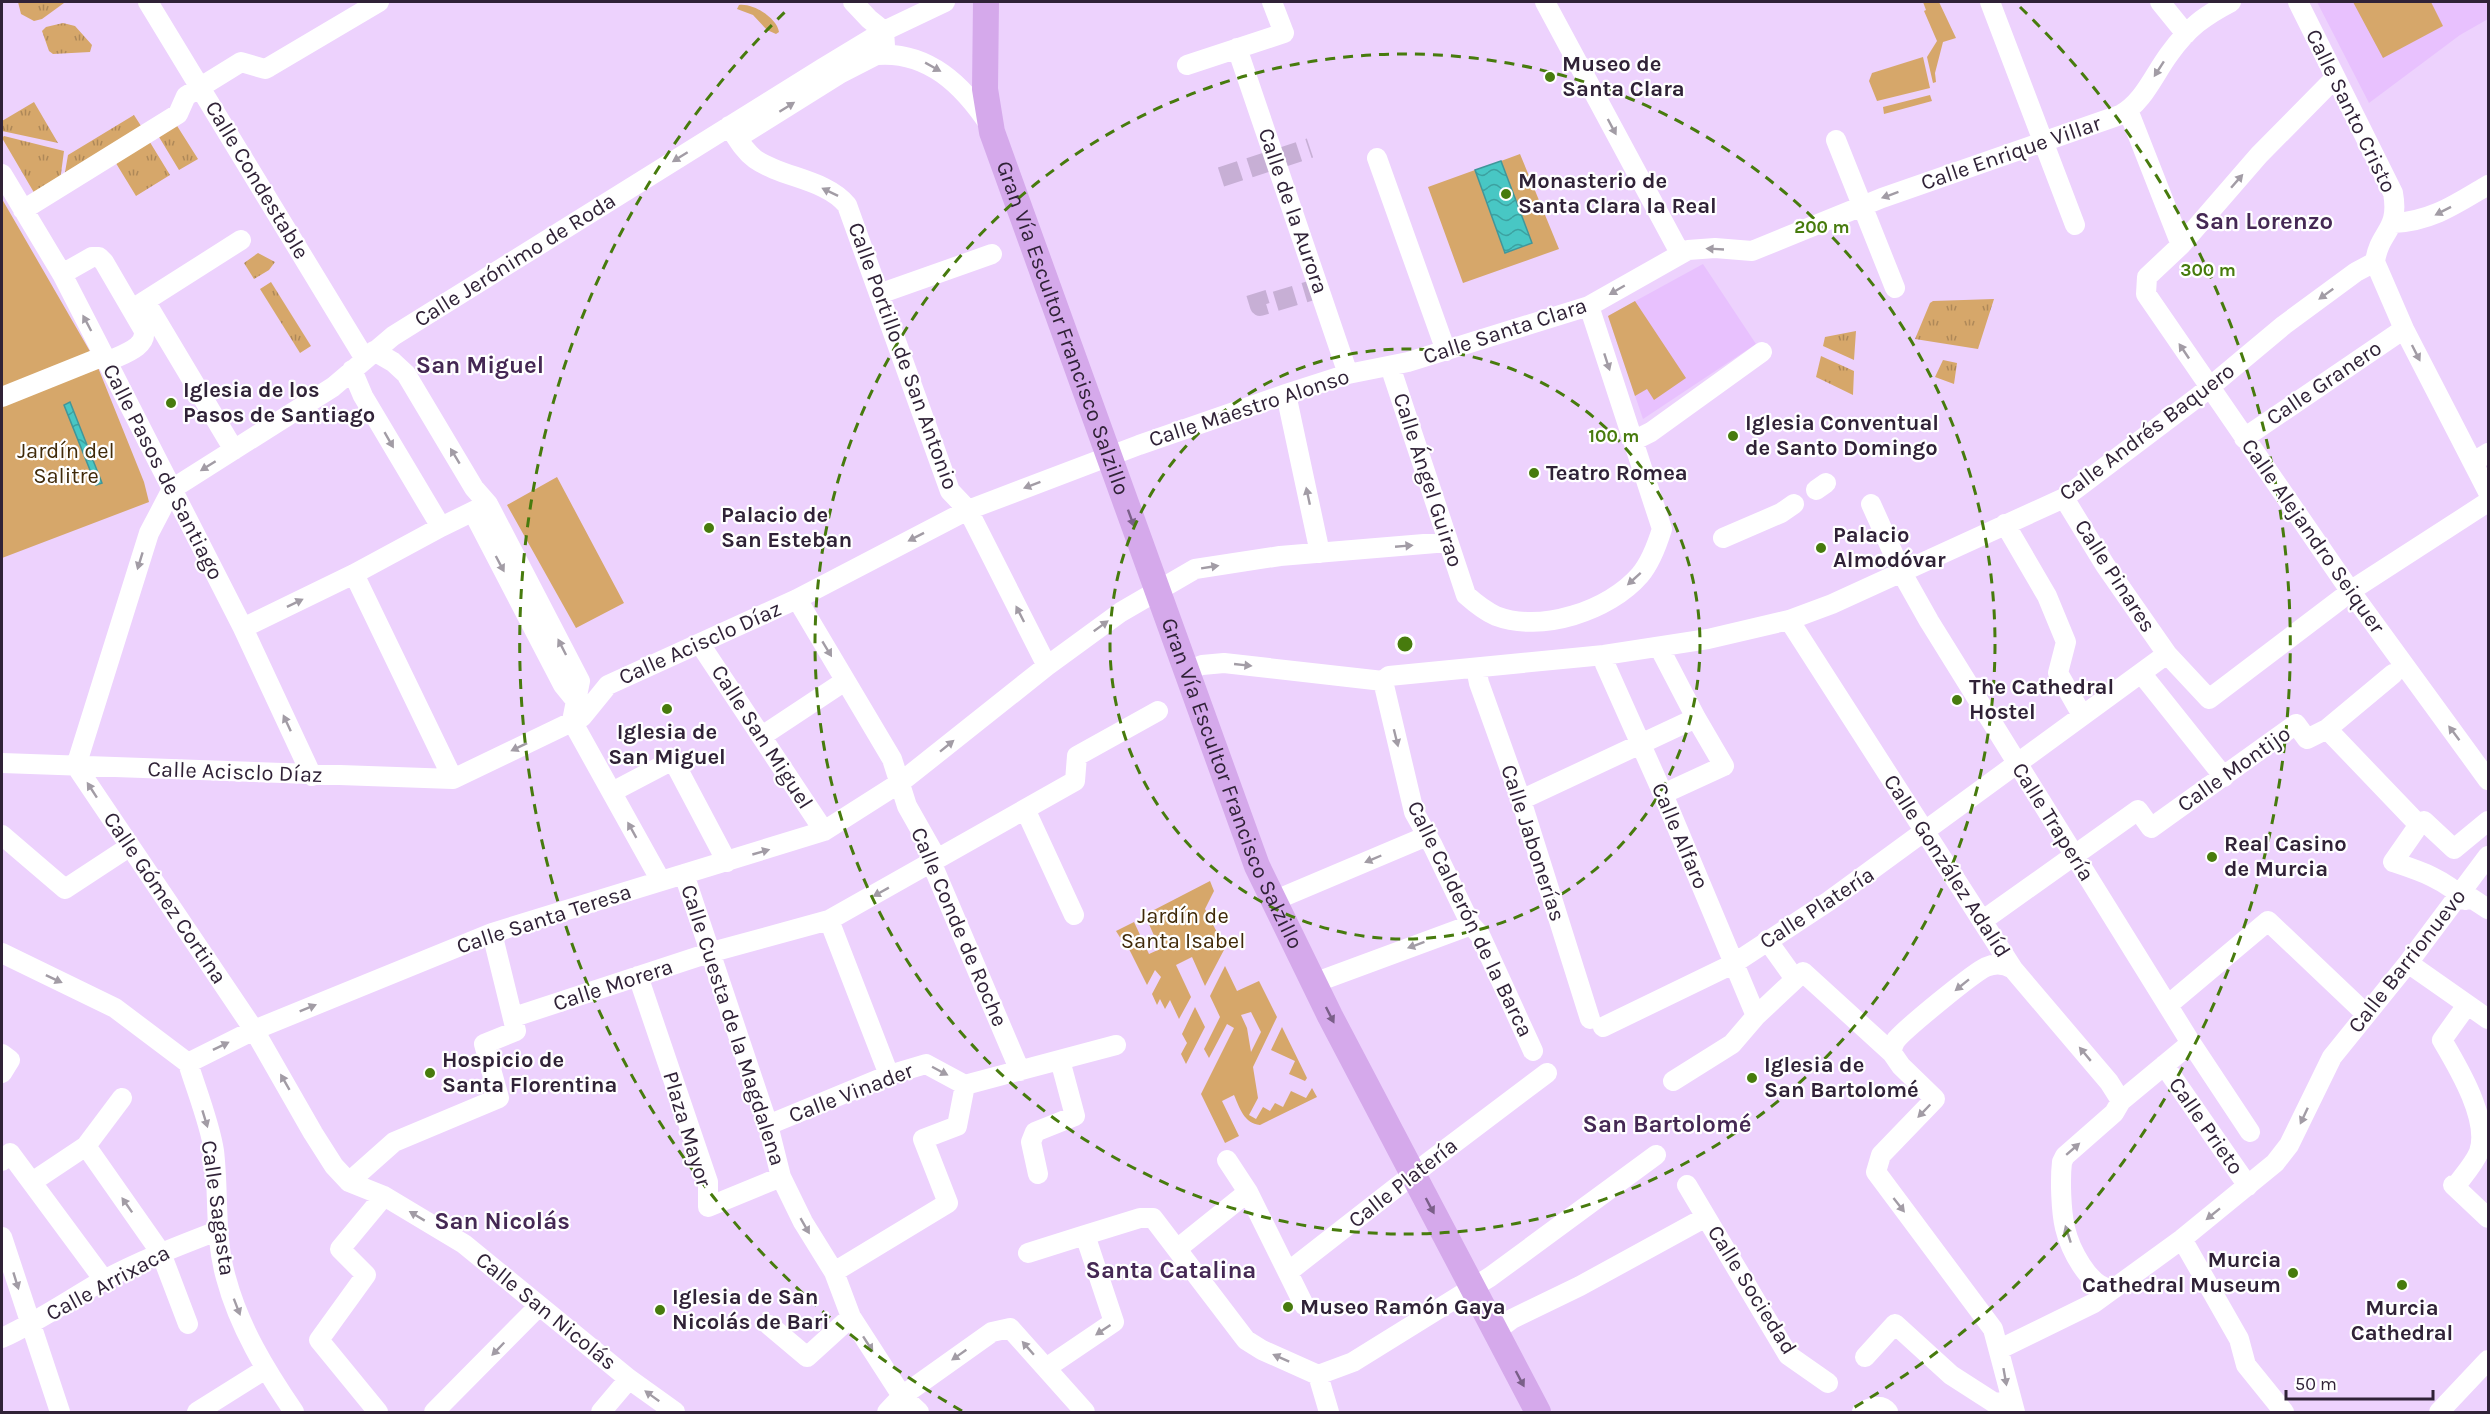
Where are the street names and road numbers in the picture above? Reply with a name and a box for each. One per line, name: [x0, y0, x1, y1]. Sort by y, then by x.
street label: Calle Santo Cristo: [2300, 25, 2402, 197]
street label: Calle Condestable: [200, 96, 314, 264]
street label: Calle Enrique Villar: [1918, 110, 2104, 196]
street label: Calle de la Aurora: [1252, 125, 1334, 297]
street label: Gran Vía Escultor Francisco Salzillo: [991, 157, 1135, 499]
street label: Calle Jerónimo de Roda: [410, 187, 620, 333]
street label: Calle Portillo de San Antonio: [842, 219, 964, 493]
street label: Calle Santa Clara: [1420, 292, 1590, 370]
street label: Calle Granero: [2262, 335, 2386, 431]
street label: Calle Andrés Baquero: [2054, 358, 2240, 506]
street label: Calle Pasos de Santiago: [97, 360, 229, 584]
street label: Calle Maestro Alonso: [1146, 363, 1352, 453]
street label: Calle Ángel Guirao: [1388, 389, 1469, 570]
street label: Calle Alejandro Seiquer: [2236, 434, 2390, 638]
street label: Calle Pinares: [2069, 515, 2161, 637]
street label: Calle Acisclo Díaz: [615, 596, 785, 690]
street label: Gran Vía Escultor Francisco Salzillo: [1156, 615, 1308, 953]
street label: Calle San Miguel: [706, 660, 818, 814]
street label: Calle Montijo: [2172, 720, 2296, 818]
street label: Calle Acisclo Díaz: [147, 756, 323, 788]
street label: Calle Trapería: [2006, 758, 2100, 886]
street label: Calle Jabonerías: [1495, 761, 1571, 925]
street label: Calle González Adalíd: [1878, 770, 2016, 962]
street label: Calle Alfaro: [1646, 779, 1714, 893]
street label: Calle Calderón de la Barca: [1401, 797, 1539, 1041]
street label: Calle Gómez Cortina: [98, 807, 232, 989]
street label: Calle Conde de Roche: [905, 824, 1013, 1030]
street label: Calle Platería: [1755, 861, 1879, 955]
street label: Calle Santa Teresa: [453, 878, 635, 960]
street label: Calle Cuesta de la Magdalena: [675, 881, 791, 1169]
street label: Calle Barrionuevo: [2343, 884, 2471, 1038]
street label: Calle Morera: [550, 953, 676, 1017]
street label: Calle Vinader: [785, 1057, 917, 1129]
street label: Plaza Mayor: [657, 1068, 717, 1190]
street label: Calle Prieto: [2163, 1072, 2249, 1180]
street label: Calle Platería: [1343, 1132, 1463, 1234]
street label: Calle Sagasta: [196, 1139, 240, 1277]
street label: Calle Sociedad: [1702, 1221, 1802, 1359]
street label: Calle Arrixaca: [42, 1240, 174, 1326]
street label: Calle San Nicolás: [471, 1246, 621, 1376]

